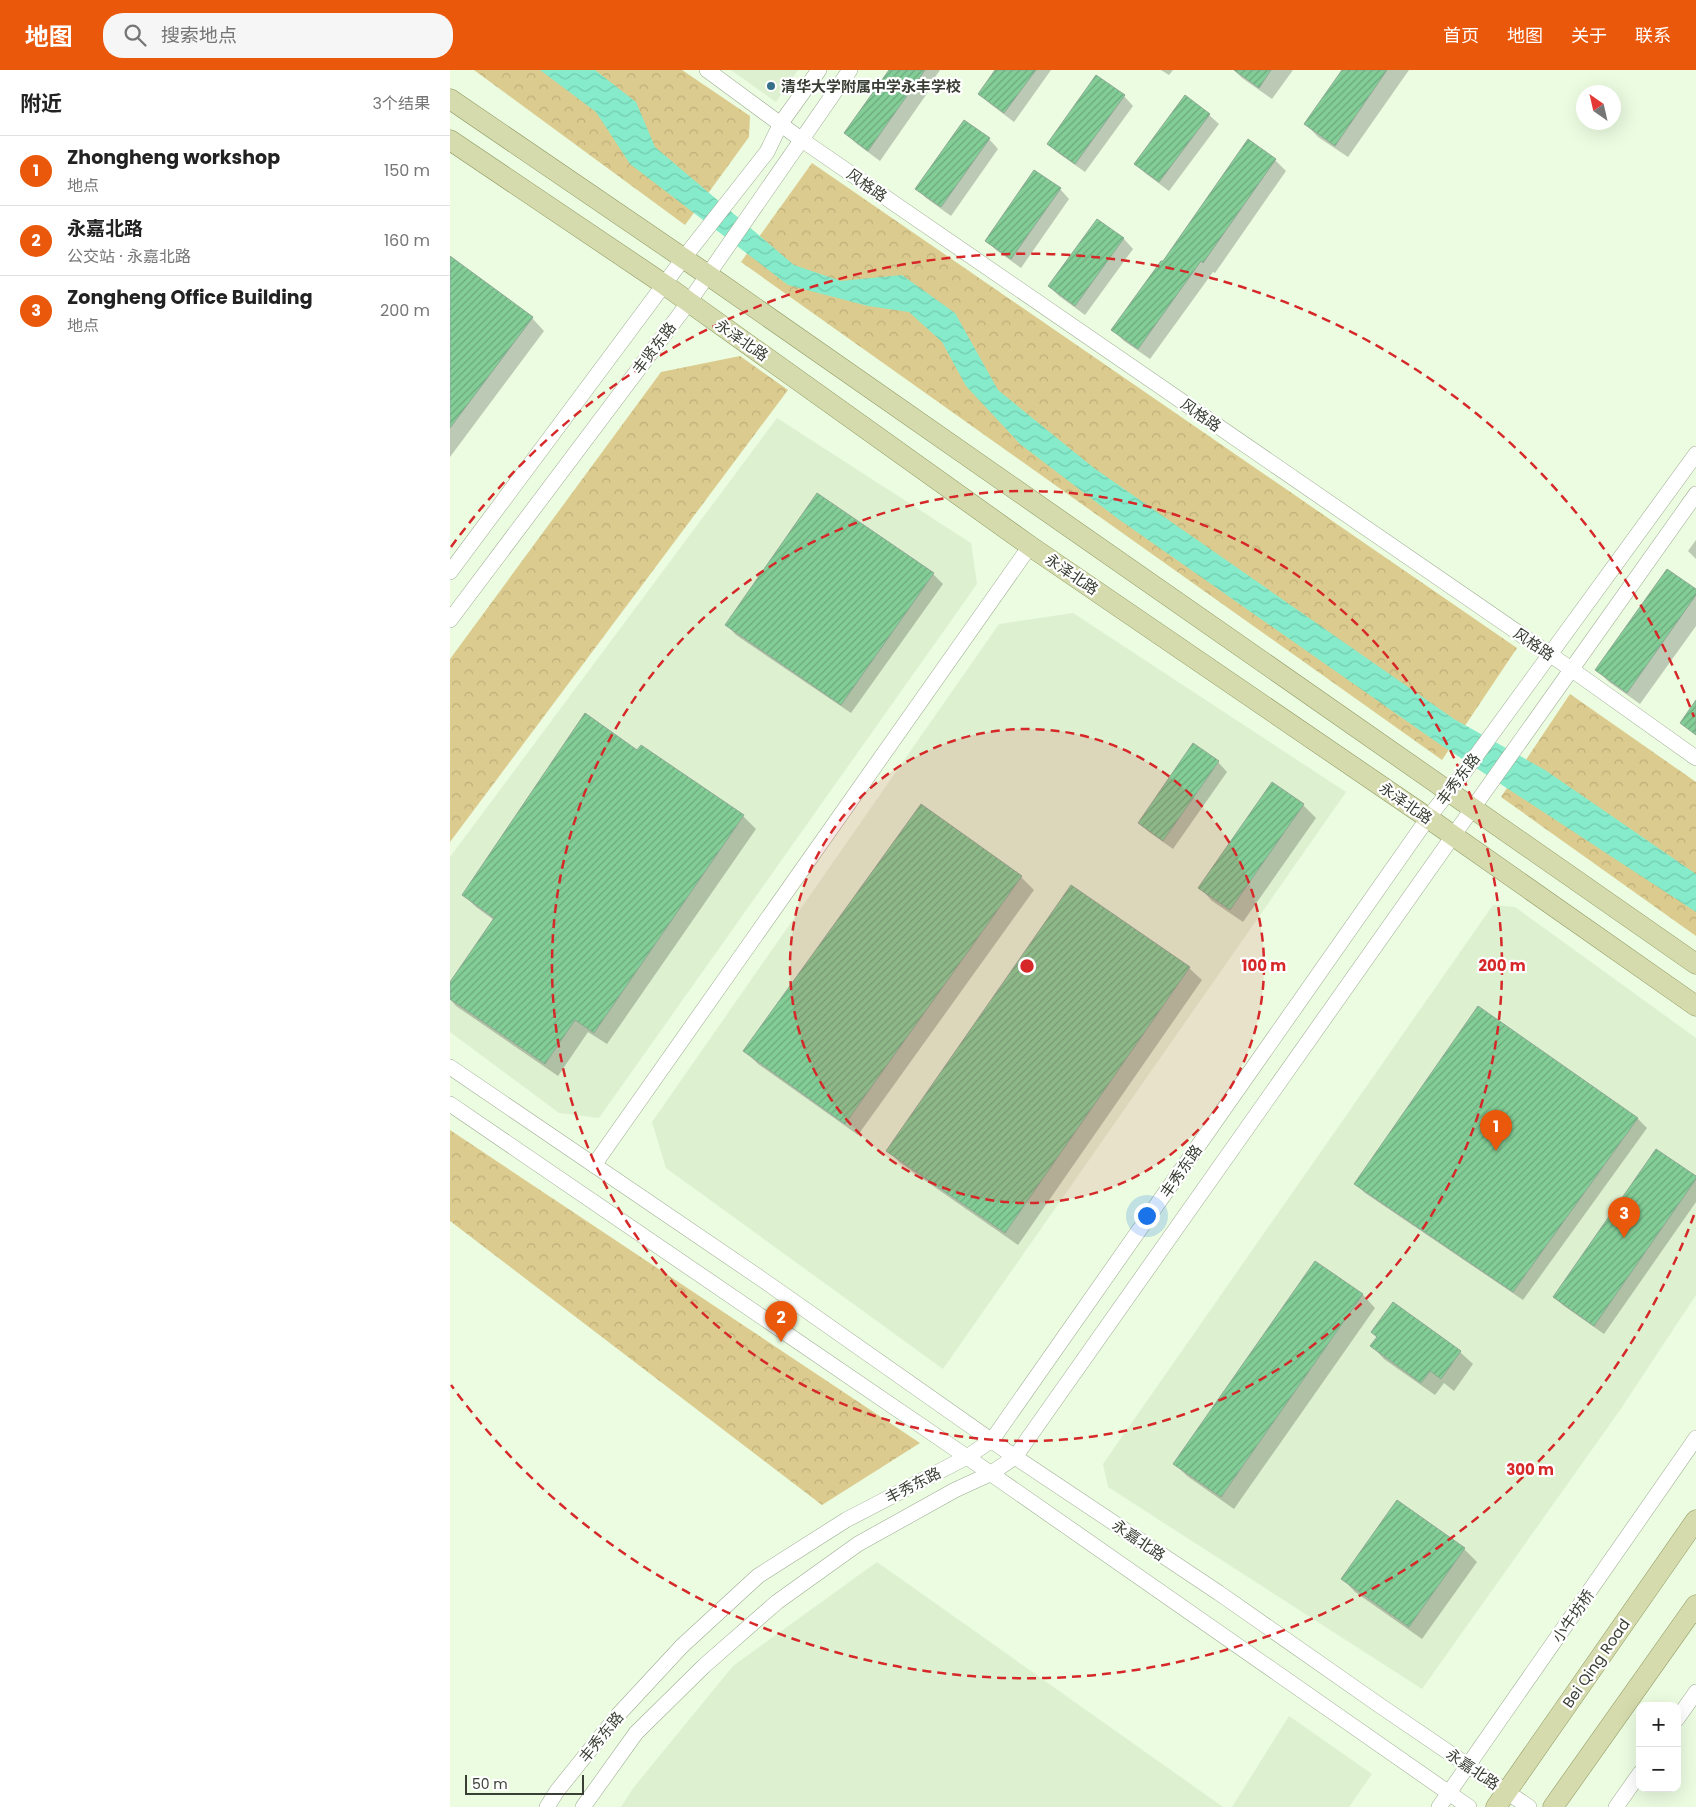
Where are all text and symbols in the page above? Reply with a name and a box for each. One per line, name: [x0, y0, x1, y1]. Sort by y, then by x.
search box: [103, 13, 453, 58]
text: 地图: [25, 20, 73, 53]
icon: search: [121, 21, 149, 49]
text: 搜索地点: [161, 22, 237, 49]
text: 首页: [1443, 23, 1479, 48]
text: 地图: [1507, 23, 1543, 48]
text: 关于: [1571, 23, 1607, 48]
text: 联系: [1635, 23, 1671, 48]
place label: 清华大学附属中学永丰学校: [781, 76, 961, 97]
marker: 清华大学附属中学永丰学校: [765, 80, 777, 92]
north arrow: [1576, 85, 1621, 130]
text: 附近: [20, 89, 62, 118]
text: 3个结果: [373, 92, 430, 115]
text: Zhongheng workshop: [67, 144, 280, 171]
text: 1: [33, 159, 39, 182]
text: 150 m: [384, 159, 430, 182]
street label: 风格路: [843, 163, 891, 207]
text: 地点: [67, 174, 99, 197]
text: 永嘉北路: [67, 215, 143, 242]
text: 2: [31, 229, 41, 252]
text: 160 m: [384, 229, 430, 252]
text: 公交站 · 永嘉北路: [67, 245, 191, 268]
text: Zongheng Office Building: [67, 284, 313, 311]
text: 3: [31, 299, 41, 322]
text: 200 m: [380, 299, 430, 322]
text: 地点: [67, 314, 99, 337]
street label: 永泽北路: [711, 314, 773, 366]
street label: 丰贤东路: [628, 318, 680, 378]
street label: 风格路: [1177, 393, 1225, 437]
street label: 永泽北路: [1041, 549, 1103, 599]
street label: 风格路: [1509, 623, 1559, 665]
street label: 丰秀东路: [1432, 749, 1484, 809]
street label: 永泽北路: [1375, 777, 1437, 829]
text: 100 m: [1242, 955, 1286, 976]
text: 200 m: [1478, 955, 1526, 976]
centre of rings: [1018, 957, 1036, 975]
pin: 1: [1480, 1110, 1512, 1151]
street label: 丰秀东路: [1155, 1140, 1207, 1202]
pin: 3: [1608, 1197, 1640, 1238]
your location: [1134, 1203, 1160, 1229]
pin: 2: [765, 1301, 797, 1342]
text: 300 m: [1506, 1459, 1554, 1480]
street label: 丰秀东路: [881, 1462, 945, 1508]
street label: 永嘉北路: [1108, 1515, 1170, 1565]
street label: 小牛坊桥: [1547, 1585, 1599, 1647]
street label: Bei Qing Road: [1557, 1614, 1635, 1712]
map controls: [1636, 1702, 1681, 1792]
button: +: [1636, 1702, 1681, 1747]
street label: 丰秀东路: [574, 1707, 628, 1767]
street label: 永嘉北路: [1442, 1744, 1504, 1794]
button: −: [1636, 1747, 1681, 1792]
scale bar: [465, 1772, 584, 1795]
text: 50 m: [472, 1774, 508, 1794]

